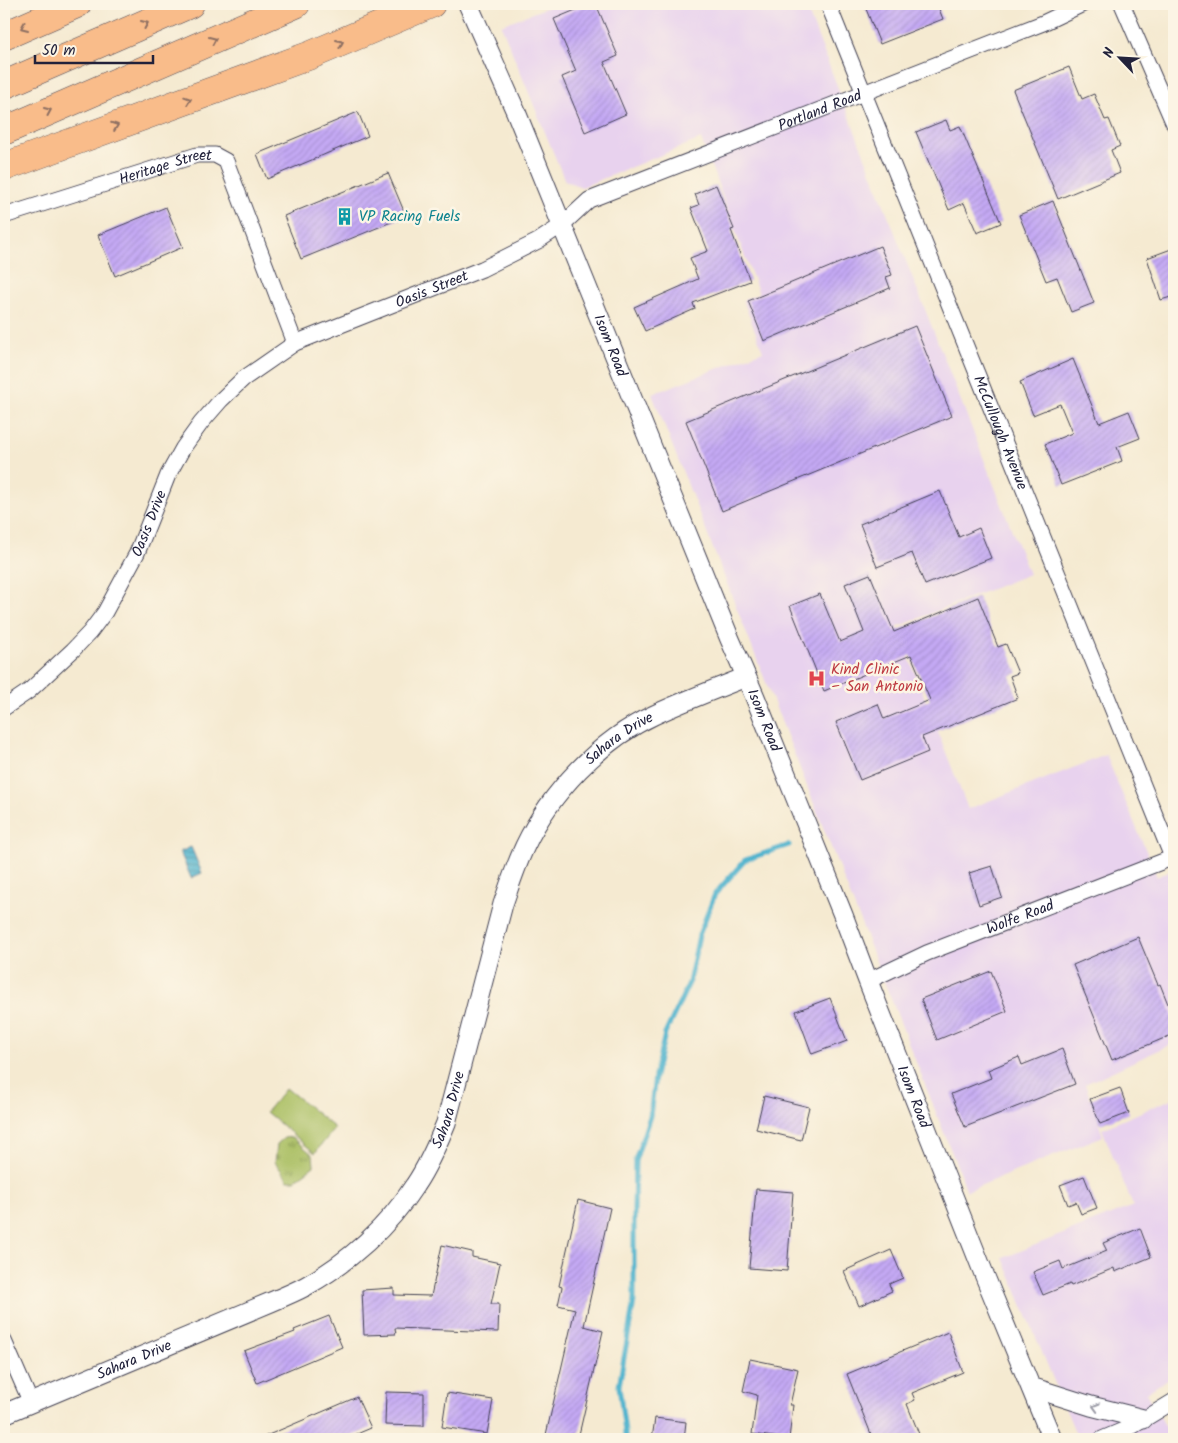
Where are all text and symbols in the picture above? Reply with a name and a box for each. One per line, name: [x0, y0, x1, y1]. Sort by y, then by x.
one-way arrow: [140, 19, 149, 30]
one-way arrow: [20, 20, 29, 31]
scale bar: [35, 32, 152, 64]
north arrow: [1096, 32, 1146, 82]
one-way arrow: [209, 35, 217, 45]
one-way arrow: [335, 38, 344, 49]
text: 50 m: [42, 39, 76, 63]
text: N: [1097, 44, 1121, 62]
street label: Portland Road: [775, 84, 866, 138]
one-way arrow: [183, 96, 192, 106]
one-way arrow: [43, 107, 52, 118]
one-way arrow: [110, 122, 119, 132]
street label: Heritage Street: [116, 144, 212, 192]
place label: VP Racing Fuels: [359, 205, 461, 229]
building icon: VP Racing Fuels: [335, 206, 355, 226]
street label: Oasis Street: [392, 265, 472, 315]
street label: Isom Road: [586, 311, 633, 381]
street label: McCullough Avenue: [966, 372, 1034, 494]
street label: Oasis Drive: [126, 487, 174, 561]
place label: Kind Clinic – San Antonio: [831, 658, 923, 699]
hospital icon: Kind Clinic – San Antonio: [807, 668, 827, 688]
street label: Isom Road: [740, 685, 787, 756]
street label: Sahara Drive: [580, 706, 658, 771]
street label: Wolfe Road: [983, 894, 1058, 942]
street label: Isom Road: [890, 1062, 936, 1132]
street label: Sahara Drive: [426, 1068, 472, 1153]
street label: Sahara Drive: [93, 1334, 176, 1387]
one-way arrow: [1093, 1402, 1101, 1412]

